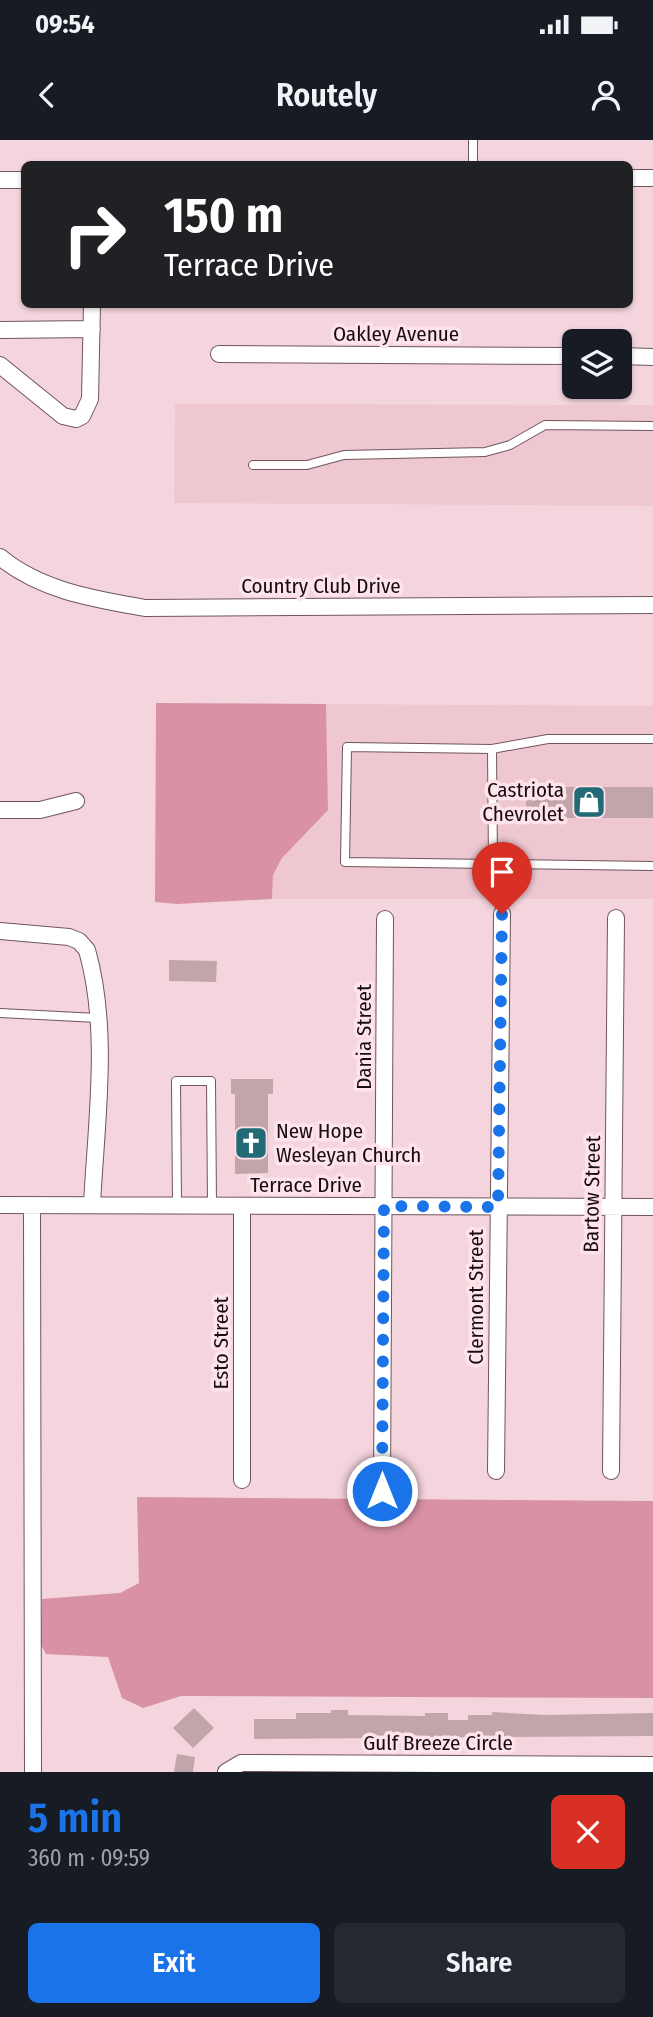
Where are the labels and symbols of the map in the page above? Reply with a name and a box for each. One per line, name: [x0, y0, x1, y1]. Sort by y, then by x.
street label: Oakley Avenue: [333, 321, 459, 347]
street label: Country Club Drive: [241, 573, 401, 599]
place label: Castriota Chevrolet: [482, 777, 564, 827]
shop icon: Castriota Chevrolet: [570, 783, 608, 821]
pin: [472, 842, 532, 914]
street label: Dania Street: [351, 984, 377, 1090]
place label: New Hope Wesleyan Church: [276, 1118, 421, 1168]
church icon: New Hope Wesleyan Church: [232, 1124, 270, 1162]
street label: Bartow Street: [578, 1135, 606, 1253]
street label: Terrace Drive: [250, 1172, 362, 1198]
street label: Clermont Street: [463, 1229, 489, 1365]
street label: Esto Street: [208, 1296, 234, 1389]
position arrow: [345, 1454, 419, 1528]
street label: Gulf Breeze Circle: [363, 1730, 513, 1756]

